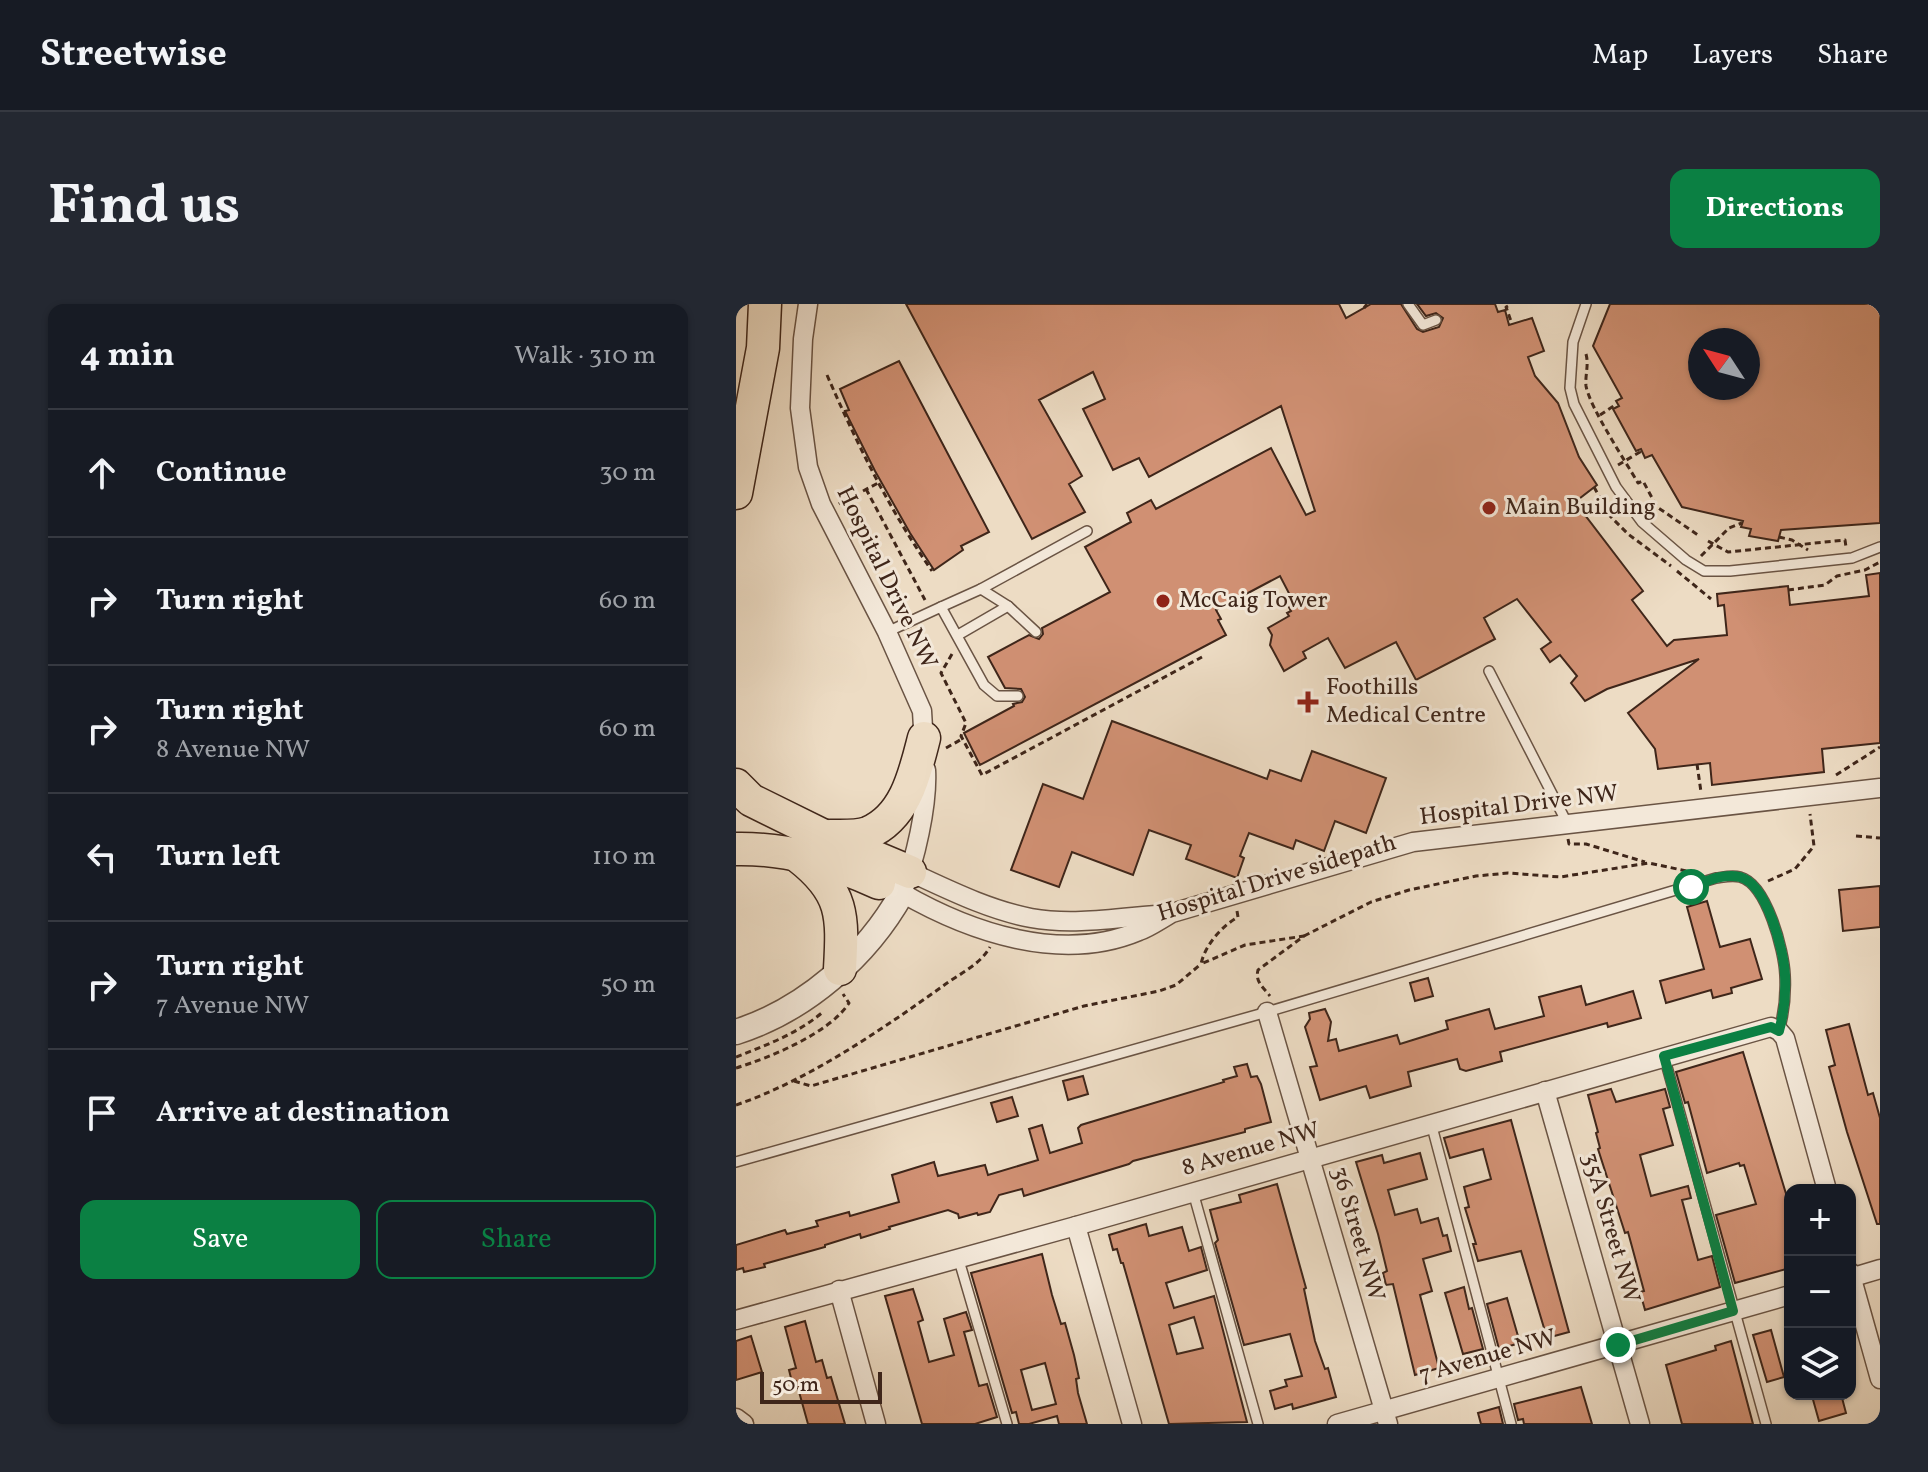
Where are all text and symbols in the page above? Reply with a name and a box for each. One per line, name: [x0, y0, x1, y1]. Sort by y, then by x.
text: Streetwise: [40, 29, 227, 82]
text: Map: [1592, 36, 1648, 75]
text: Layers: [1692, 36, 1773, 75]
text: Share: [1817, 36, 1888, 75]
text: Find us: [48, 169, 240, 247]
button: Directions: [1670, 169, 1880, 248]
north arrow: [1688, 328, 1760, 400]
text: 4 min: [80, 333, 175, 380]
text: Walk · 310 m: [514, 338, 656, 374]
icon: ahead: [80, 451, 124, 495]
text: Continue: [156, 452, 287, 494]
text: 30 m: [599, 455, 656, 491]
street label: Hospital Drive NW: [827, 481, 945, 675]
place label: Main Building: [1505, 491, 1656, 525]
marker: Main Building: [1480, 499, 1498, 517]
icon: right: [80, 579, 124, 623]
text: Turn right: [156, 580, 304, 622]
text: 60 m: [599, 583, 656, 619]
place label: McCaig Tower: [1179, 584, 1327, 618]
marker: McCaig Tower: [1154, 592, 1172, 610]
place label: Foothills Medical Centre: [1326, 671, 1486, 733]
text: Turn right: [156, 690, 304, 732]
marker: Foothills Medical Centre: [1297, 691, 1319, 713]
icon: right: [80, 707, 124, 751]
text: 60 m: [599, 711, 656, 747]
text: 8 Avenue NW: [156, 732, 310, 768]
street label: Hospital Drive NW: [1418, 777, 1620, 835]
street label: Hospital Drive sidepath: [1153, 826, 1401, 932]
icon: left: [80, 835, 124, 879]
text: Turn left: [156, 836, 280, 878]
text: 110 m: [592, 839, 656, 875]
route start: [1673, 869, 1709, 905]
text: Turn right: [156, 946, 304, 988]
icon: right: [80, 963, 124, 1007]
text: 50 m: [600, 967, 656, 1003]
text: 7 Avenue NW: [156, 988, 309, 1024]
icon: arrive: [80, 1091, 124, 1135]
text: Arrive at destination: [156, 1092, 450, 1134]
street label: 8 Avenue NW: [1178, 1114, 1324, 1186]
street label: 35A Street NW: [1572, 1149, 1648, 1307]
street label: 36 Street NW: [1322, 1163, 1392, 1305]
map controls: [1784, 1184, 1856, 1400]
button: +: [1784, 1184, 1856, 1256]
button: Save: [80, 1200, 360, 1279]
button: Share: [376, 1200, 656, 1279]
button: −: [1784, 1256, 1856, 1328]
street label: 7 Avenue NW: [1415, 1321, 1561, 1393]
route end: [1600, 1327, 1636, 1363]
button: layers: [1784, 1328, 1856, 1400]
scale bar: [760, 1368, 882, 1404]
text: 50 m: [772, 1370, 819, 1401]

